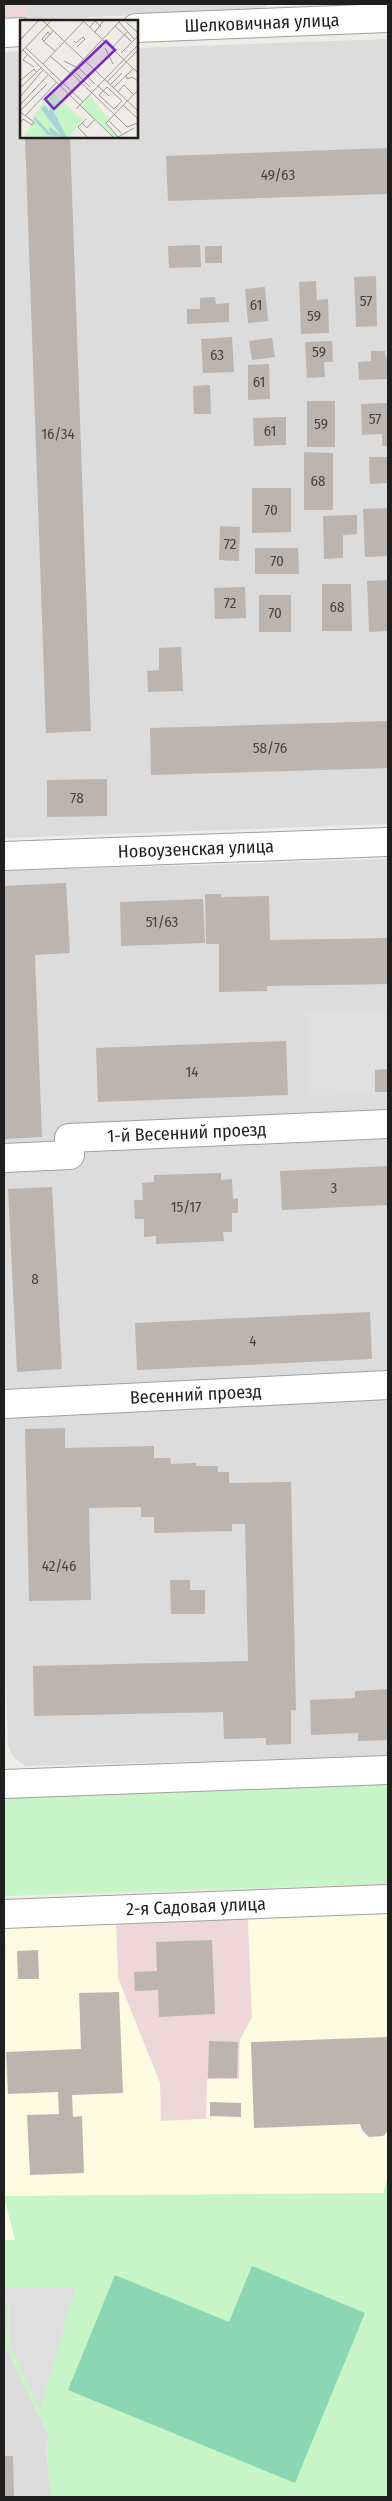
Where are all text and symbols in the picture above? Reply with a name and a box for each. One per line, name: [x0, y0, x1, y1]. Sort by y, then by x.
street label: Шелковичная улица: [184, 9, 340, 37]
inset map: [20, 20, 138, 138]
house number: 49/63: [261, 166, 295, 184]
house number: 57: [360, 292, 372, 310]
house number: 61: [250, 296, 262, 314]
house number: 59: [307, 307, 321, 325]
house number: 59: [312, 343, 326, 361]
house number: 63: [210, 346, 224, 364]
house number: 61: [253, 373, 265, 391]
house number: 57: [369, 410, 381, 428]
house number: 59: [314, 415, 328, 433]
house number: 61: [264, 422, 276, 440]
house number: 16/34: [41, 425, 75, 443]
house number: 68: [311, 472, 325, 490]
house number: 70: [264, 501, 278, 519]
house number: 72: [224, 535, 237, 553]
house number: 70: [270, 552, 284, 570]
house number: 72: [224, 594, 237, 612]
house number: 68: [330, 598, 344, 616]
house number: 70: [268, 604, 282, 622]
house number: 58/76: [253, 739, 287, 757]
house number: 78: [70, 789, 84, 807]
street label: Новоузенская улица: [117, 835, 274, 863]
house number: 51/63: [146, 913, 179, 931]
house number: 14: [185, 1063, 199, 1081]
street label: 1-й Весенний проезд: [107, 1118, 267, 1147]
house number: 3: [331, 1179, 338, 1197]
house number: 15/17: [171, 1198, 201, 1216]
house number: 8: [31, 1270, 39, 1288]
house number: 4: [249, 1332, 257, 1350]
street label: Весенний проезд: [129, 1380, 262, 1409]
house number: 42/46: [42, 1557, 76, 1575]
street label: 2-я Садовая улица: [126, 1893, 266, 1920]

